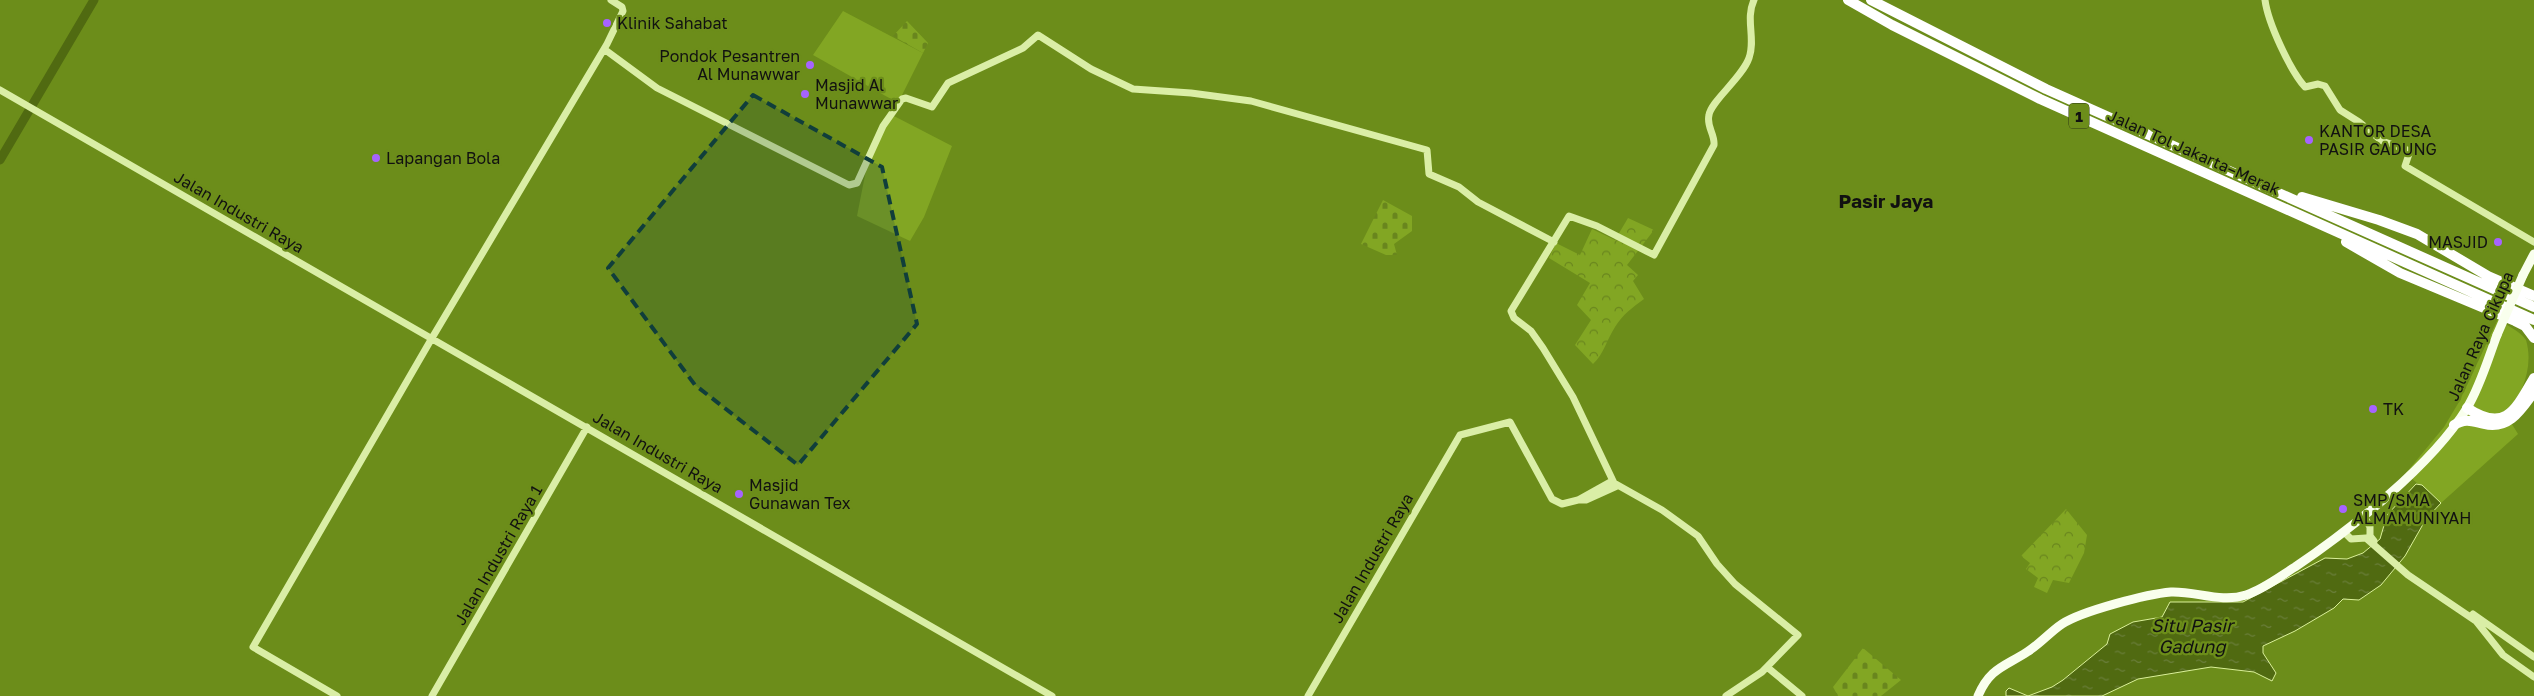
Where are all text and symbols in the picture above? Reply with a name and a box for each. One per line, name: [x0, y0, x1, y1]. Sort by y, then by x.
place label: Klinik Sahabat: [617, 13, 728, 33]
marker: Klinik Sahabat: [601, 17, 613, 29]
place label: Pondok Pesantren Al Munawwar: [659, 46, 800, 84]
marker: Pondok Pesantren Al Munawwar: [804, 59, 816, 71]
place label: Masjid Al Munawwar: [815, 75, 898, 113]
marker: Masjid Al Munawwar: [799, 88, 811, 100]
road number: 1: [2069, 104, 2089, 128]
street label: Jalan Tol Jakarta–Merak: [2105, 105, 2283, 199]
place label: KANTOR DESA PASIR GADUNG: [2319, 121, 2437, 159]
marker: KANTOR DESA PASIR GADUNG: [2303, 134, 2315, 146]
place label: Lapangan Bola: [386, 148, 500, 168]
marker: Lapangan Bola: [370, 152, 382, 164]
street label: Jalan Industri Raya: [170, 167, 308, 257]
district label: Pasir Jaya: [1839, 189, 1933, 212]
place label: MASJID: [2428, 232, 2488, 252]
marker: MASJID: [2492, 236, 2504, 248]
street label: Jalan Raya Cikupa: [2442, 268, 2518, 404]
place label: TK: [2383, 399, 2404, 419]
marker: TK: [2367, 403, 2379, 415]
street label: Jalan Industri Raya: [589, 407, 727, 497]
place label: Masjid Gunawan Tex: [749, 475, 851, 513]
street label: Jalan Industri Raya 1: [450, 481, 546, 629]
marker: Masjid Gunawan Tex: [733, 488, 745, 500]
street label: Jalan Industri Raya: [1327, 489, 1417, 627]
place label: SMP/SMA ALMAMUNIYAH: [2353, 490, 2471, 528]
marker: SMP/SMA ALMAMUNIYAH: [2337, 503, 2349, 515]
water label: Situ Pasir Gadung: [2151, 614, 2236, 657]

